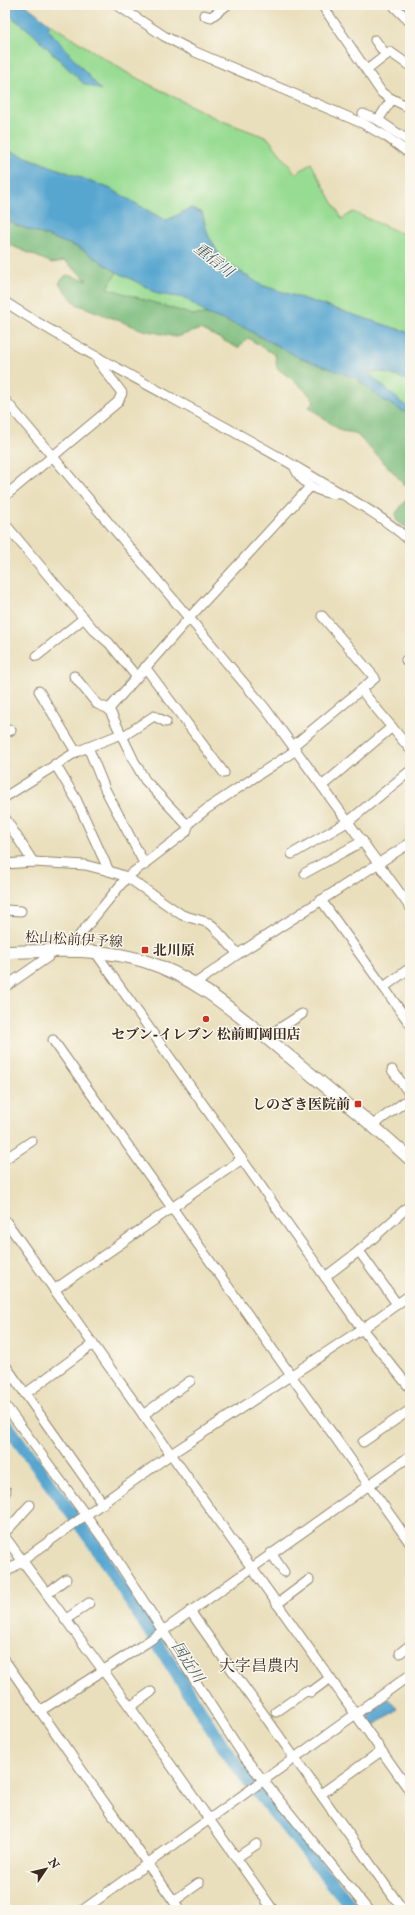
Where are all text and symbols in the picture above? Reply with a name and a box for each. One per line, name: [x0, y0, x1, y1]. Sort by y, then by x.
water label: 重信川: [190, 239, 239, 283]
street label: 松山松前伊予線: [25, 928, 123, 951]
place label: 北川原: [153, 942, 195, 959]
marker: 北川原: [140, 945, 150, 955]
marker: セブン-イレブン 松前町岡田店: [201, 1014, 211, 1024]
place label: セブン-イレブン 松前町岡田店: [111, 1026, 301, 1043]
place label: しのざき医院前: [252, 1096, 350, 1113]
marker: しのざき医院前: [353, 1099, 363, 1109]
water label: 国近川: [167, 1638, 209, 1688]
district label: 大字昌農内: [219, 1656, 299, 1676]
north arrow: [26, 1849, 66, 1889]
text: N: [45, 1855, 63, 1872]

